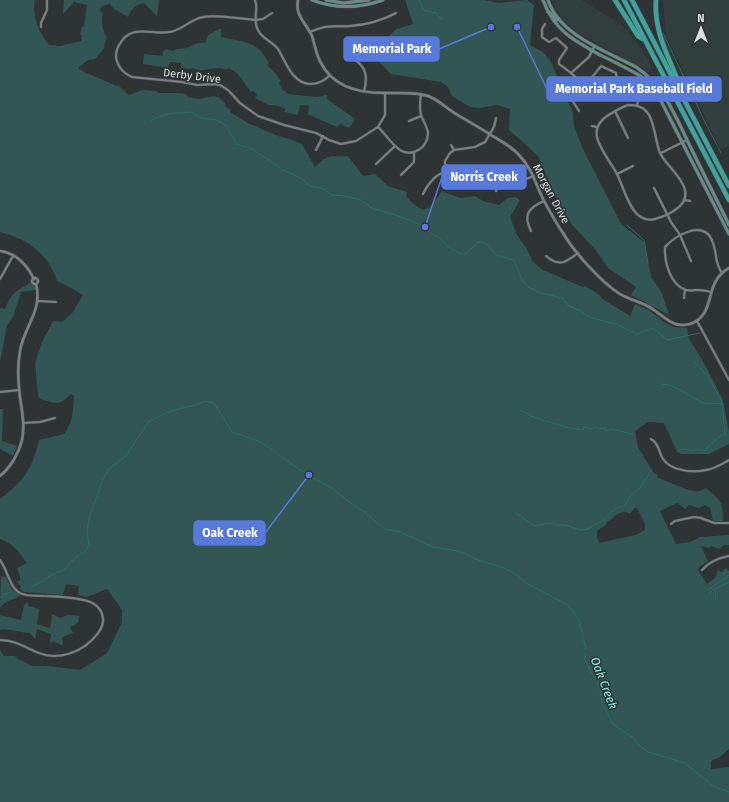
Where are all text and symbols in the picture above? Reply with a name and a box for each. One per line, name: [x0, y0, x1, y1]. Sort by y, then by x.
north arrow: [681, 8, 721, 48]
text: N: [697, 12, 705, 25]
callout: Memorial Park: [344, 37, 439, 61]
text: Memorial Park: [353, 42, 432, 56]
street label: Derby Drive: [162, 66, 222, 86]
callout: Memorial Park Baseball Field: [547, 77, 721, 101]
text: Memorial Park Baseball Field: [555, 82, 713, 96]
street label: Morgan Drive: [530, 162, 572, 226]
callout: Norris Creek: [442, 165, 526, 189]
text: Norris Creek: [450, 170, 518, 184]
callout: Oak Creek: [194, 521, 265, 545]
text: Oak Creek: [202, 526, 258, 540]
water label: Oak Creek: [588, 655, 620, 711]

